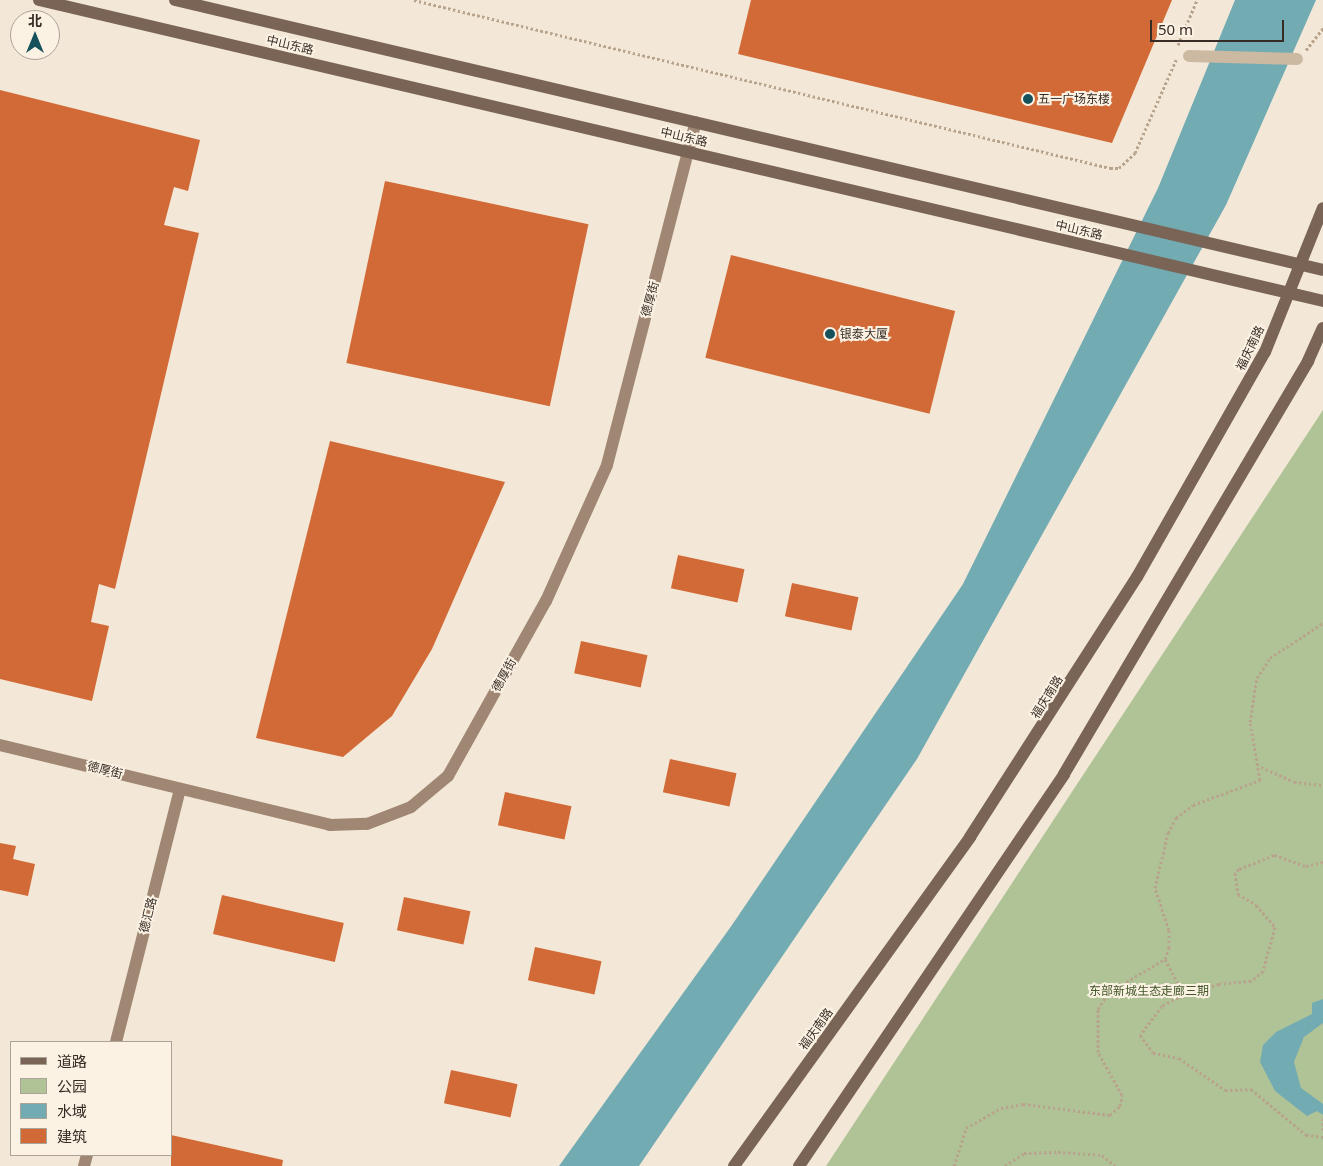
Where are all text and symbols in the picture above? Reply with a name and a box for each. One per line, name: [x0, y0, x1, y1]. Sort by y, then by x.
north arrow: [10, 10, 60, 60]
scale bar: [1153, 10, 1287, 42]
text: 北: [28, 11, 42, 30]
text: 50 m: [1158, 19, 1193, 39]
street label: 中山东路: [265, 33, 315, 57]
place label: 五一广场东楼: [1038, 92, 1110, 106]
marker: 五一广场东楼: [1022, 93, 1034, 105]
street label: 中山东路: [659, 125, 709, 149]
street label: 中山东路: [1054, 218, 1104, 242]
street label: 德厚街: [638, 280, 662, 318]
street label: 福庆南路: [1233, 323, 1267, 373]
place label: 银泰大厦: [840, 327, 888, 341]
marker: 银泰大厦: [824, 328, 836, 340]
street label: 德厚街: [489, 656, 519, 694]
street label: 福庆南路: [1028, 673, 1066, 721]
street label: 德厚街: [86, 759, 124, 781]
street label: 德汇路: [137, 896, 159, 934]
park label: 东部新城生态走廊三期: [1089, 984, 1209, 998]
street label: 福庆南路: [796, 1005, 836, 1053]
legend: [10, 1041, 172, 1156]
text: 道路: [57, 1051, 87, 1071]
text: 公园: [57, 1076, 87, 1096]
text: 水域: [57, 1101, 87, 1121]
text: 建筑: [57, 1126, 87, 1146]

